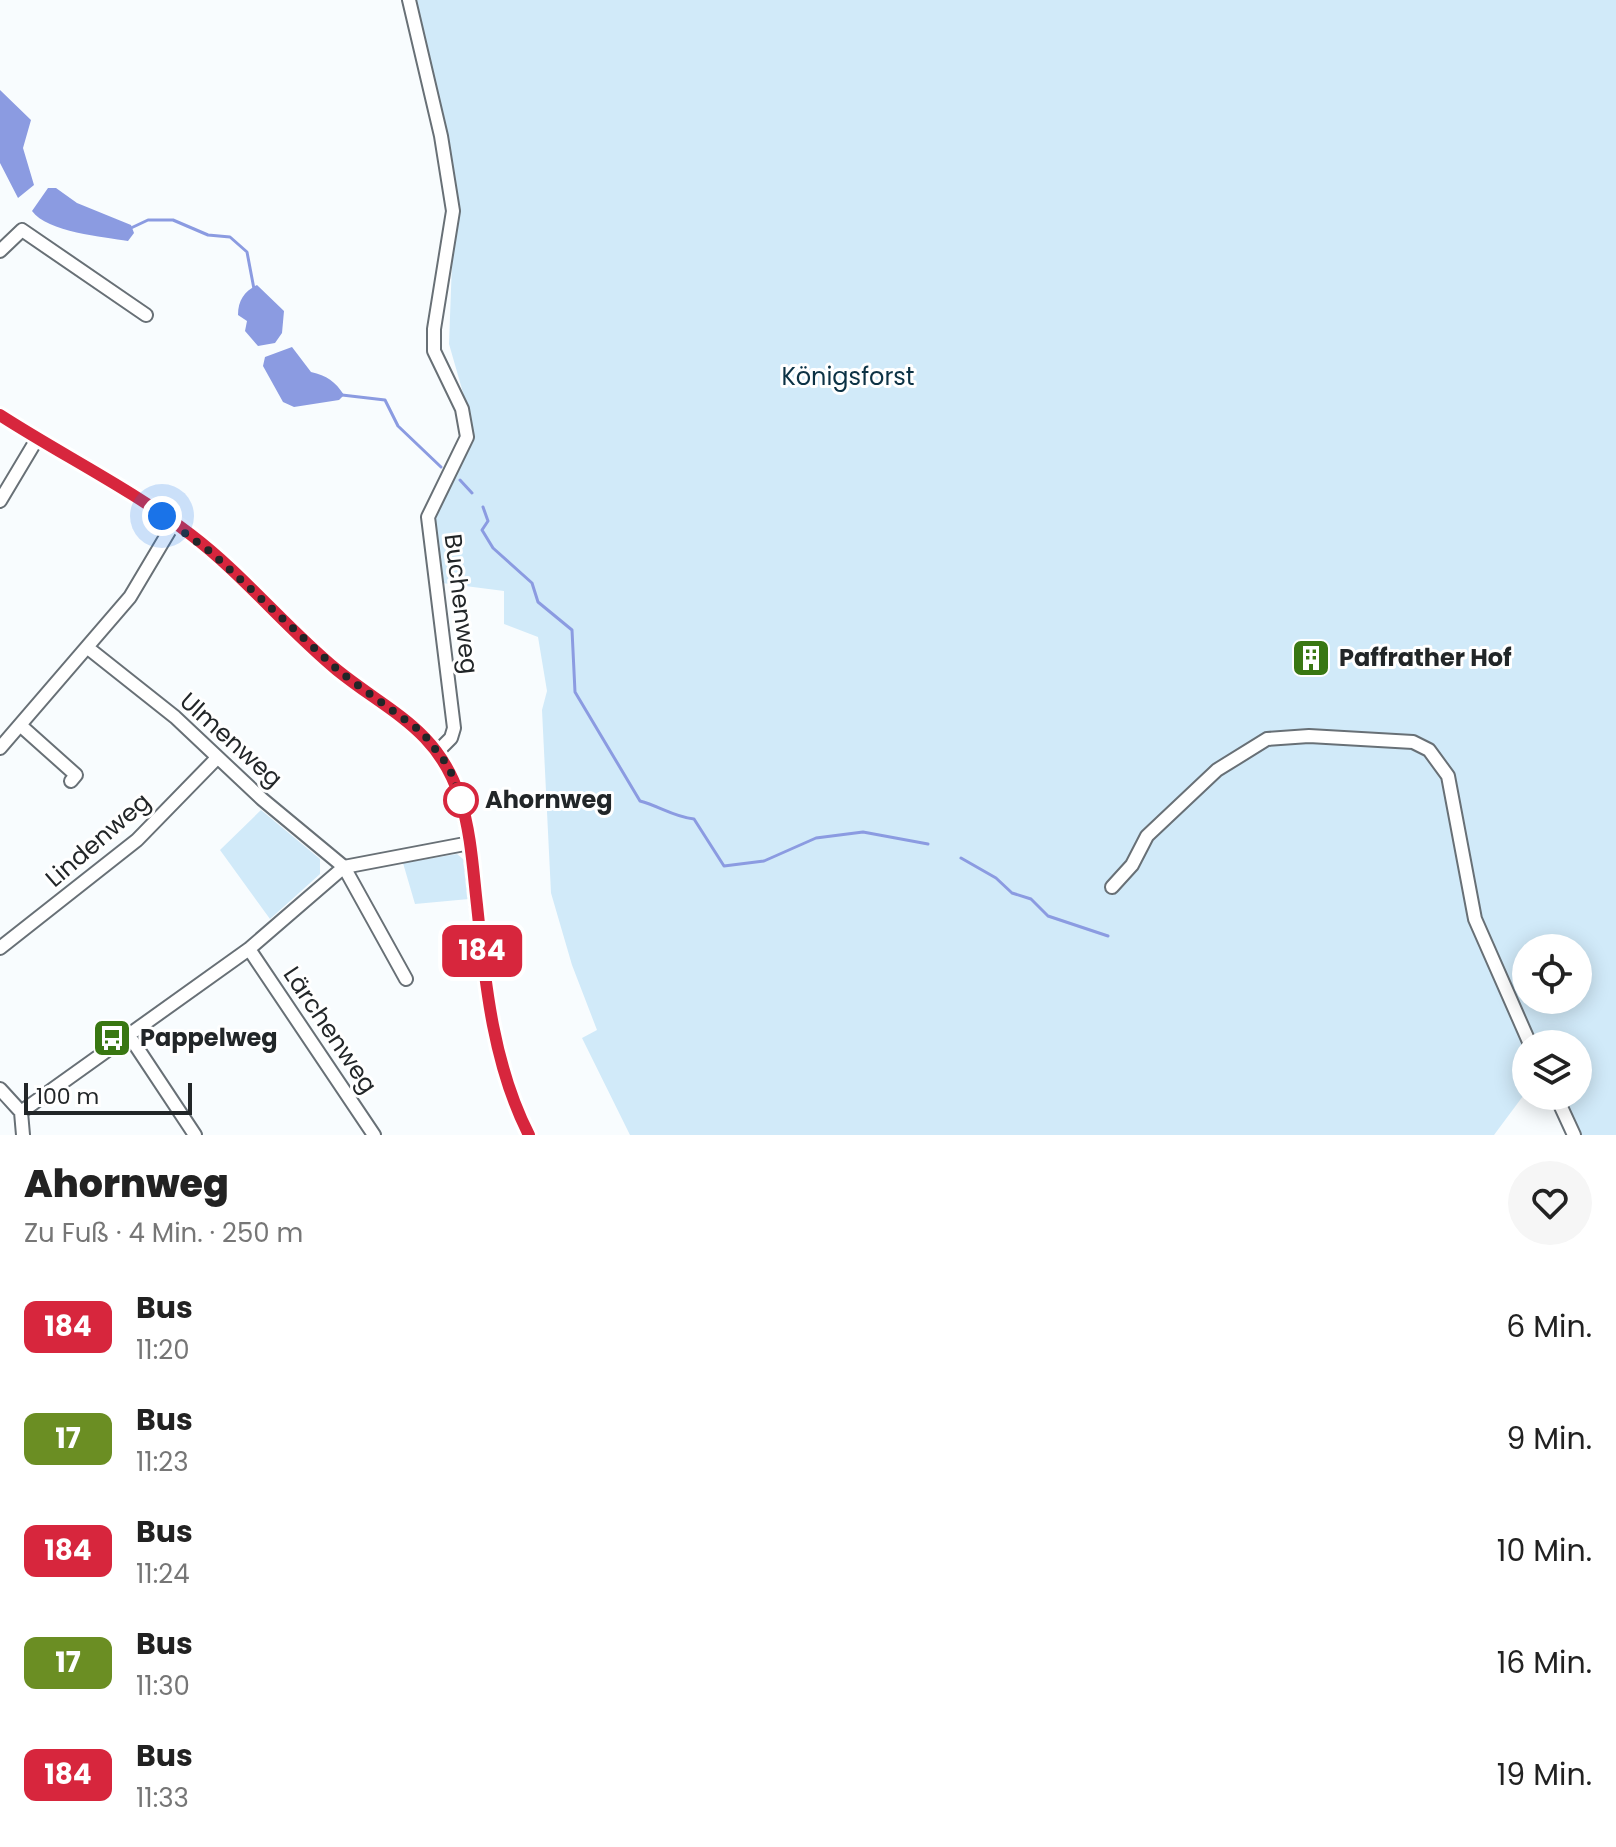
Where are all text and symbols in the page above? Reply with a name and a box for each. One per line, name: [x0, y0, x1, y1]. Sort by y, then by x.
park label: Königsforst: [781, 360, 915, 393]
your location: [142, 496, 182, 536]
street label: Buchenweg: [437, 532, 486, 676]
building icon: Paffrather Hof: [1290, 637, 1332, 679]
place label: Paffrather Hof: [1339, 641, 1512, 674]
street label: Ulmenweg: [173, 685, 290, 795]
marker: Ahornweg: [444, 783, 478, 817]
place label: Ahornweg: [485, 783, 612, 816]
street label: Lindenweg: [38, 785, 157, 894]
line badge: 184: [436, 925, 528, 977]
text: 184: [458, 931, 506, 970]
map controls: [1512, 934, 1592, 1110]
button: locate: [1512, 934, 1592, 1014]
street label: Lärchenweg: [276, 960, 385, 1100]
bus stop icon: Pappelweg: [91, 1017, 133, 1059]
place label: Pappelweg: [140, 1021, 278, 1054]
button: layers: [1512, 1030, 1592, 1110]
scale bar: [24, 1079, 192, 1115]
text: 100 m: [36, 1081, 99, 1112]
text: Ahornweg: [24, 1157, 229, 1210]
button: heart: [1508, 1161, 1592, 1245]
text: Zu Fuß · 4 Min. · 250 m: [24, 1215, 303, 1251]
text: Bus: [136, 1286, 193, 1329]
text: 6 Min.: [1506, 1305, 1592, 1348]
text: 184: [44, 1307, 92, 1346]
text: 11:20: [136, 1332, 189, 1368]
text: Bus: [136, 1398, 193, 1441]
text: 9 Min.: [1506, 1417, 1592, 1460]
text: 17: [55, 1419, 81, 1458]
text: 11:23: [136, 1444, 188, 1480]
text: Bus: [136, 1510, 193, 1553]
text: 10 Min.: [1497, 1529, 1592, 1572]
text: 184: [44, 1531, 92, 1570]
text: 11:24: [136, 1556, 189, 1592]
text: Bus: [136, 1622, 193, 1665]
text: 16 Min.: [1497, 1641, 1592, 1684]
text: 17: [55, 1643, 81, 1682]
text: 11:30: [136, 1668, 190, 1704]
text: Bus: [136, 1734, 193, 1777]
text: 19 Min.: [1497, 1753, 1592, 1796]
text: 184: [44, 1755, 92, 1794]
text: 11:33: [136, 1780, 189, 1816]

